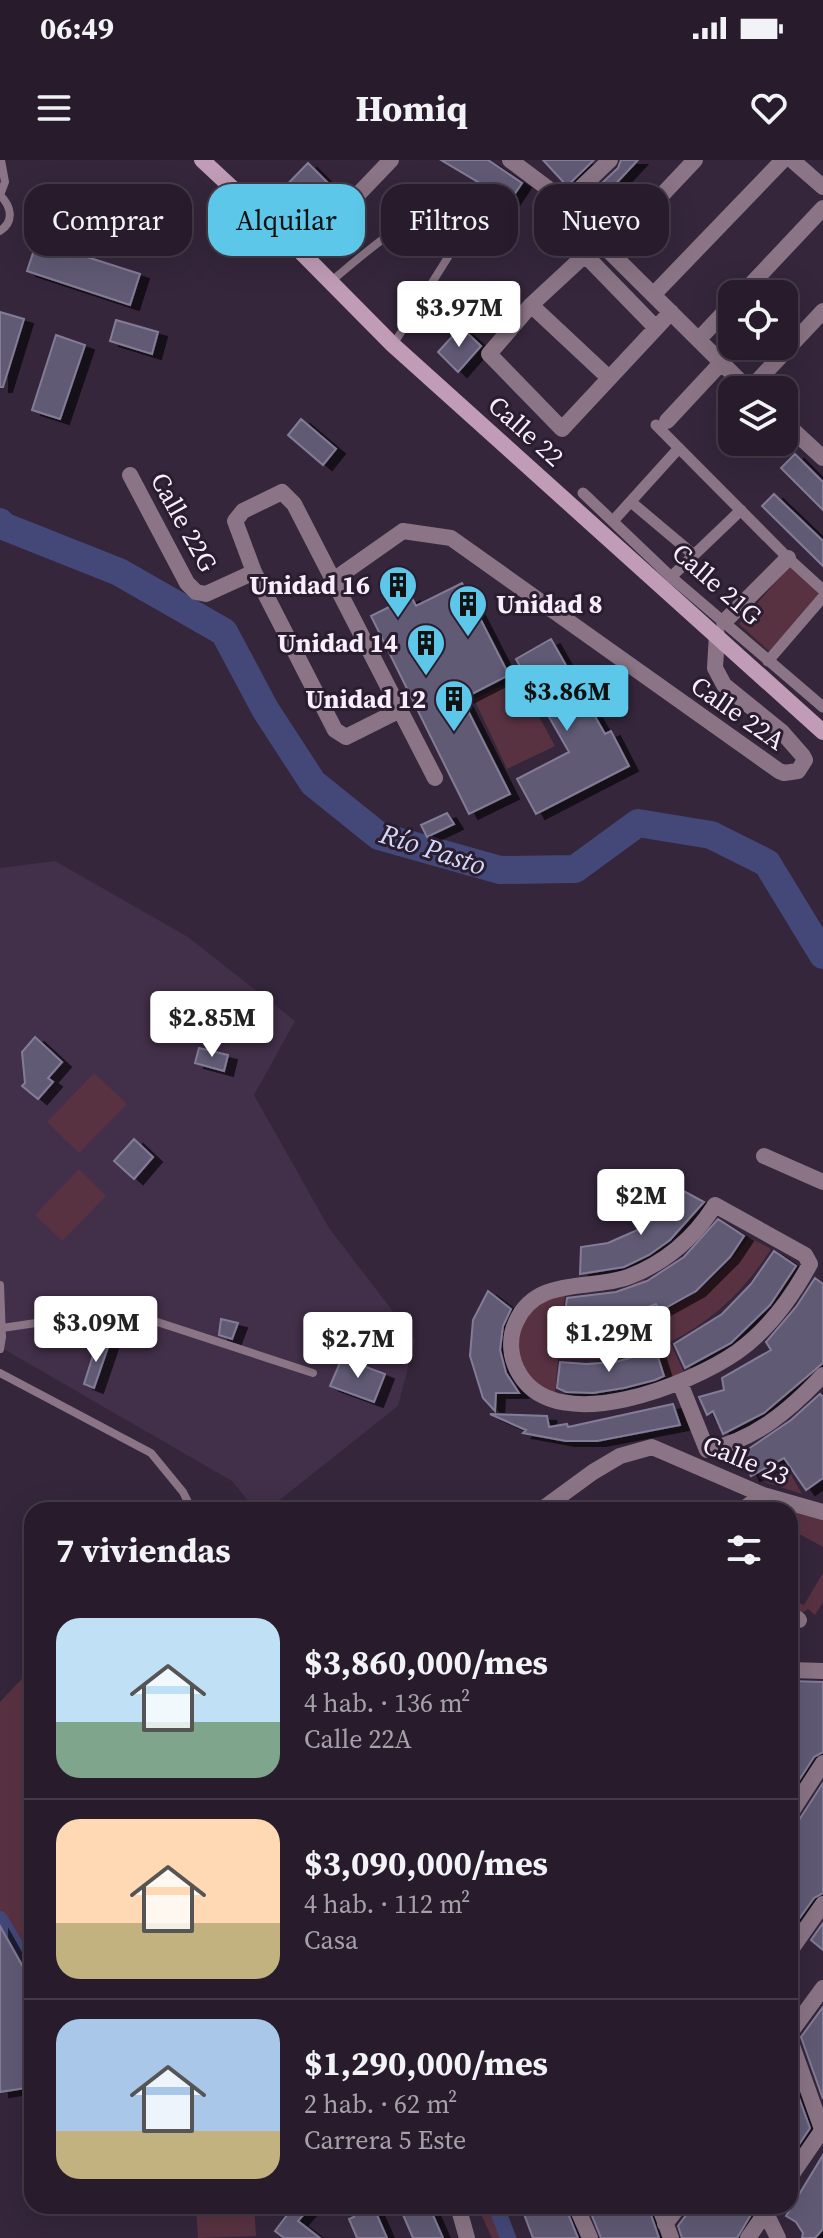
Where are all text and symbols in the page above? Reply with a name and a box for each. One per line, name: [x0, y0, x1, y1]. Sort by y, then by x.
text: 06:49: [40, 8, 114, 49]
text: Homiq: [356, 84, 467, 133]
icon: menu: [32, 86, 76, 130]
icon: heart: [747, 86, 791, 130]
chip: Comprar: [24, 184, 192, 256]
chip: Alquilar: [208, 184, 365, 256]
chip: Filtros: [381, 184, 518, 256]
chip: Nuevo: [534, 184, 669, 256]
map controls: [718, 280, 798, 456]
button: locate: [718, 280, 798, 360]
pin: $3.97M: [394, 281, 524, 349]
text: $3.97M: [415, 289, 503, 325]
button: layers: [718, 376, 798, 456]
street label: Calle 22: [480, 387, 572, 475]
street label: Calle 22G: [142, 466, 226, 578]
street label: Calle 21G: [664, 535, 770, 633]
building icon: Unidad 16: [377, 564, 419, 619]
place label: Unidad 16: [249, 567, 370, 603]
building icon: Unidad 8: [447, 583, 489, 638]
place label: Unidad 8: [496, 586, 603, 622]
building icon: Unidad 14: [405, 622, 447, 677]
place label: Unidad 14: [277, 625, 398, 661]
pin: $3.86M: [502, 665, 632, 733]
street label: Calle 22A: [684, 667, 792, 759]
text: $3.86M: [523, 673, 611, 709]
building icon: Unidad 12: [433, 678, 475, 733]
place label: Unidad 12: [305, 681, 426, 717]
water label: Río Pasto: [374, 814, 491, 884]
pin: $2.85M: [147, 991, 277, 1059]
text: $2.85M: [168, 999, 256, 1035]
pin: $2M: [602, 1169, 680, 1237]
text: $2M: [615, 1177, 667, 1213]
pin: $3.09M: [31, 1296, 161, 1364]
text: $3.09M: [52, 1304, 140, 1340]
pin: $1.29M: [544, 1306, 674, 1374]
pin: $2.7M: [302, 1312, 414, 1380]
text: $1.29M: [565, 1314, 653, 1350]
text: $2.7M: [321, 1320, 395, 1356]
street label: Calle 23: [697, 1426, 795, 1494]
text: 7 viviendas: [56, 1527, 231, 1573]
icon: filters: [722, 1528, 766, 1572]
text: $3,860,000/mes: [304, 1639, 548, 1685]
icon: home: [120, 1650, 216, 1746]
text: 4 hab. · 136 m²: [304, 1685, 470, 1721]
text: Calle 22A: [304, 1721, 412, 1757]
text: $3,090,000/mes: [304, 1840, 548, 1886]
icon: home: [120, 1851, 216, 1947]
text: 4 hab. · 112 m²: [304, 1886, 470, 1922]
text: Casa: [304, 1922, 358, 1958]
text: $1,290,000/mes: [304, 2040, 548, 2086]
icon: home: [120, 2051, 216, 2147]
text: 2 hab. · 62 m²: [304, 2086, 457, 2122]
text: Carrera 5 Este: [304, 2122, 466, 2158]

